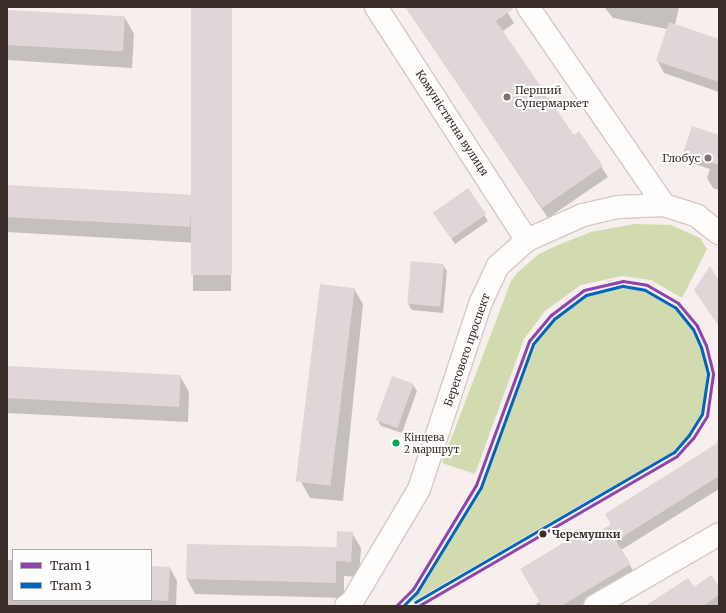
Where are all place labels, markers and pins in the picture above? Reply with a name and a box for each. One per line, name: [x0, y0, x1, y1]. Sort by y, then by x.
place label: Перший Супермаркет: [515, 84, 589, 110]
marker: Перший Супермаркет: [502, 92, 512, 102]
place label: Глобус: [662, 151, 700, 165]
marker: Глобус: [703, 153, 713, 163]
place label: Кінцева 2 маршрут: [404, 431, 460, 454]
marker: Кінцева 2 маршрут: [391, 438, 401, 448]
place label: Черемушки: [552, 527, 620, 541]
marker: Черемушки: [537, 528, 549, 540]

